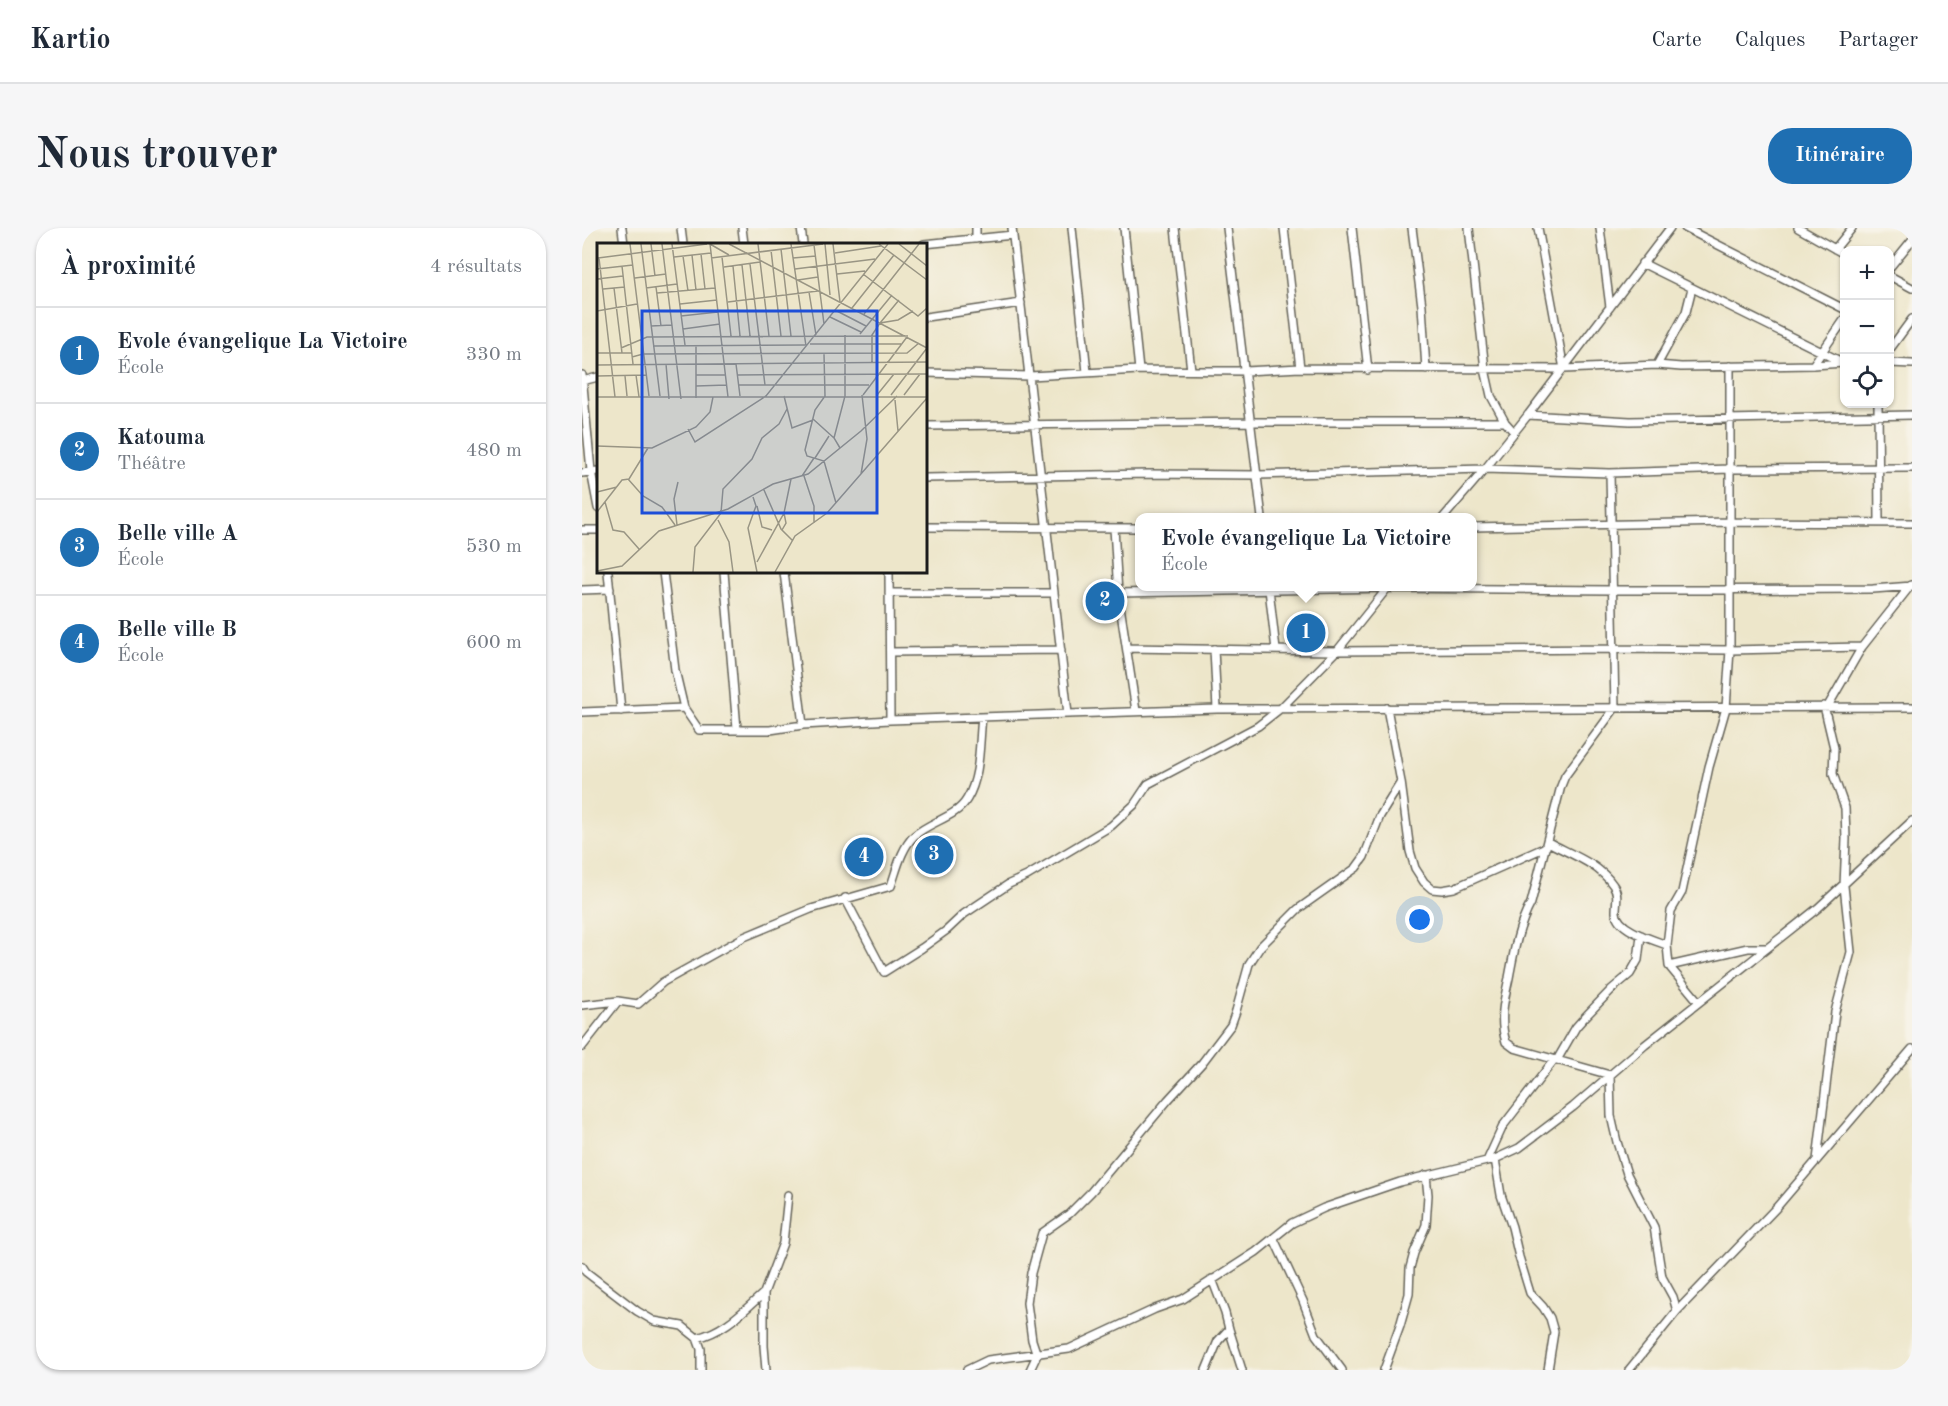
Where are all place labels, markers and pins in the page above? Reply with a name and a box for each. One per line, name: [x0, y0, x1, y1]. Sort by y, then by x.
pin: 2: [1086, 578, 1124, 623]
pin: 1: [1286, 610, 1326, 656]
pin: 3: [914, 832, 954, 878]
pin: 4: [844, 834, 884, 880]

